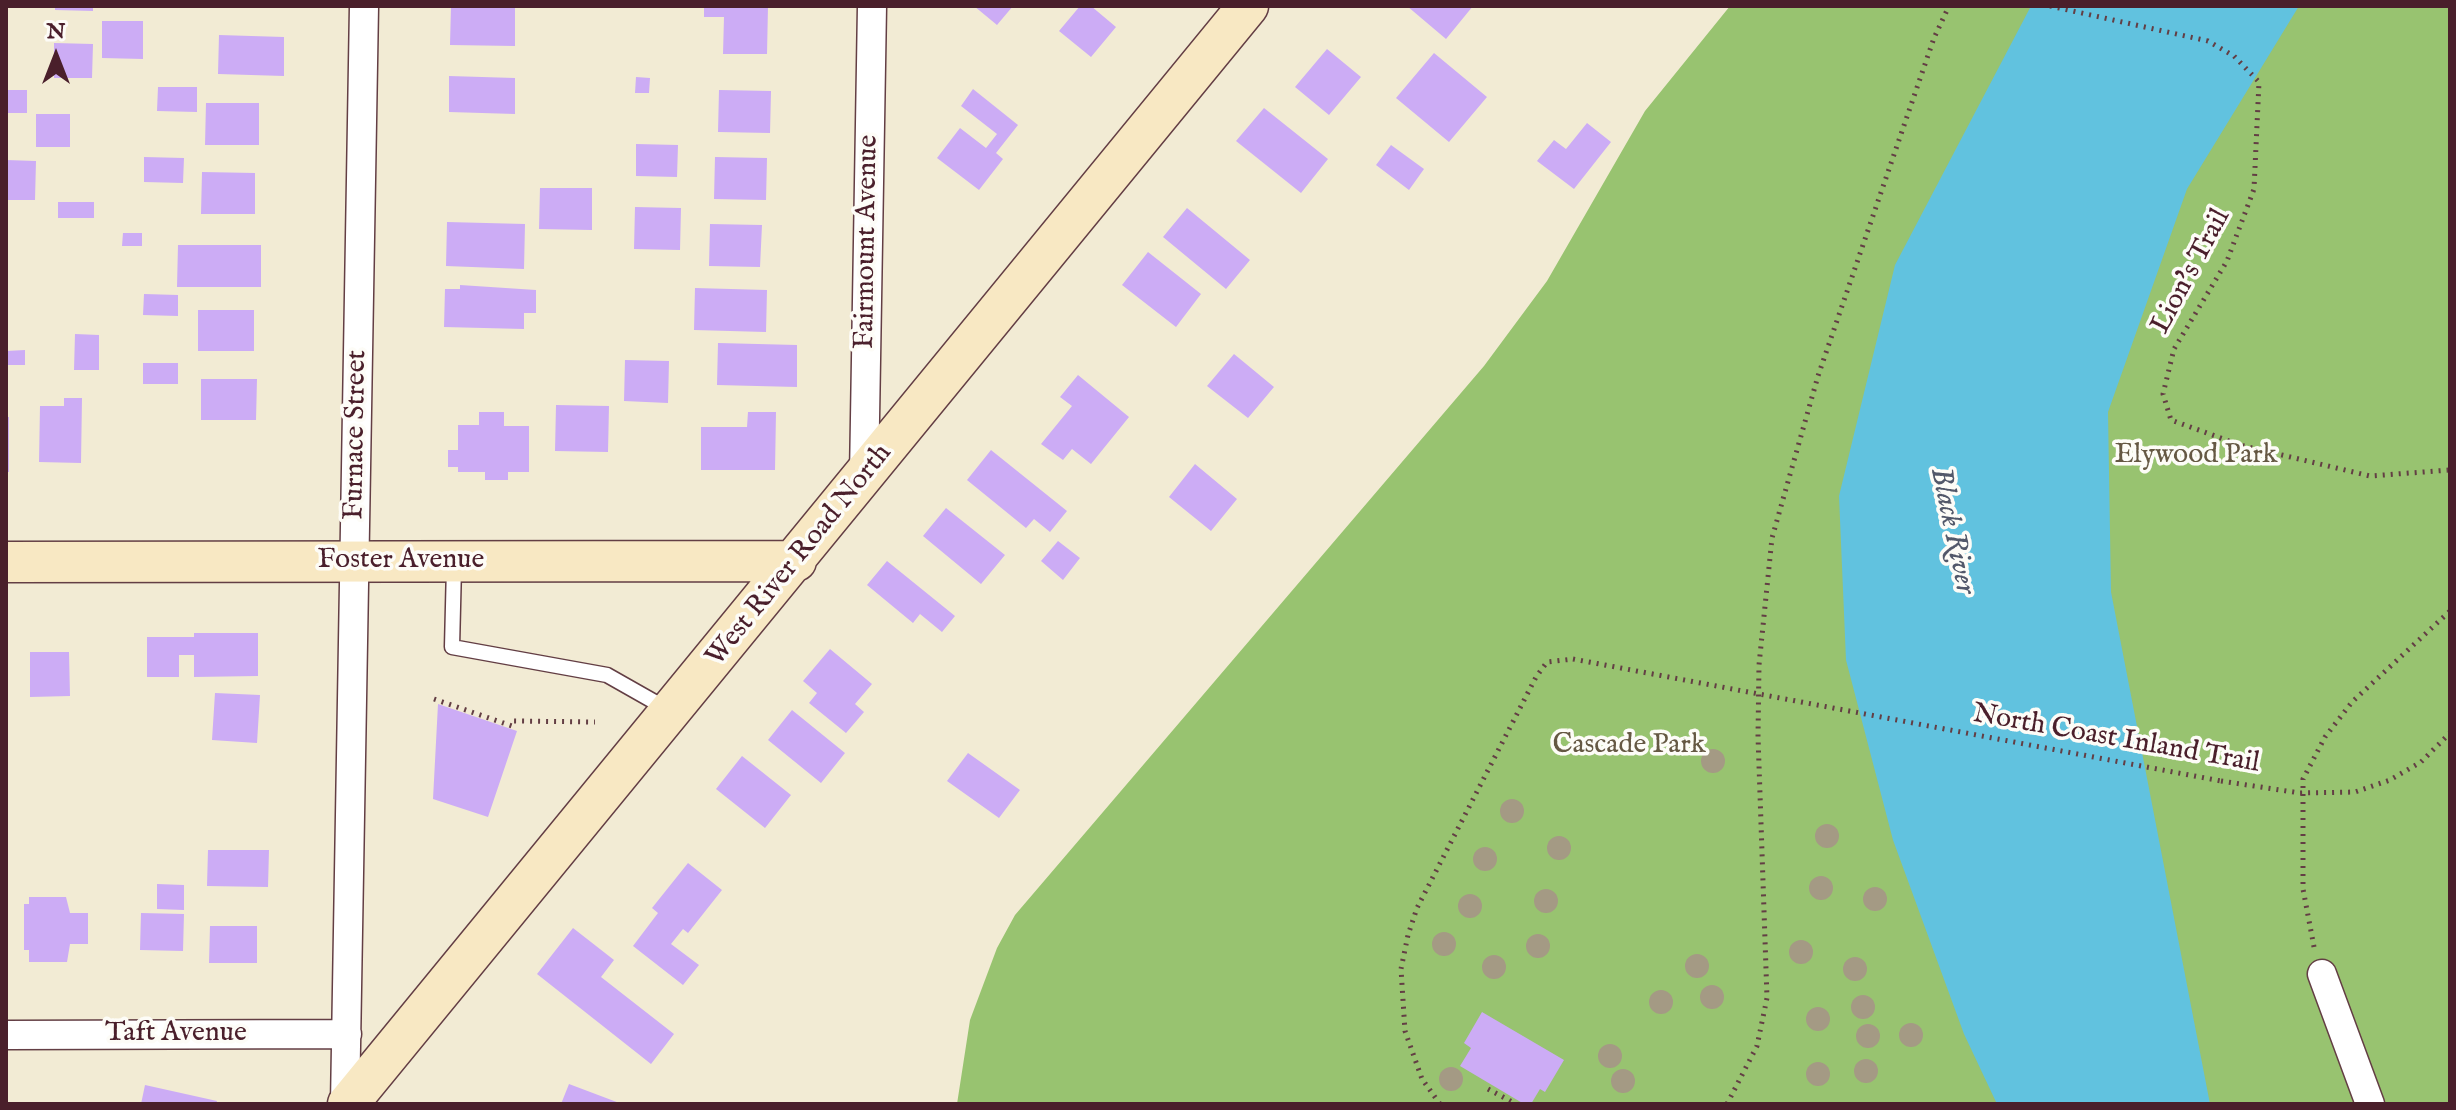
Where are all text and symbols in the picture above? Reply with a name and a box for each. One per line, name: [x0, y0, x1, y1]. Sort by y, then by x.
north arrow: [16, 16, 96, 96]
text: N: [46, 18, 66, 46]
street label: Fairmount Avenue: [849, 135, 887, 349]
street label: Lion's Trail: [2145, 204, 2239, 340]
street label: Furnace Street: [339, 350, 375, 520]
street label: West River Road North: [700, 438, 900, 674]
park label: Elywood Park: [2114, 439, 2278, 473]
water label: Black River: [1920, 464, 1982, 598]
street label: Foster Avenue: [318, 544, 484, 578]
street label: North Coast Inland Trail: [1970, 698, 2262, 782]
park label: Cascade Park: [1552, 729, 1706, 763]
street label: Taft Avenue: [105, 1017, 247, 1051]

